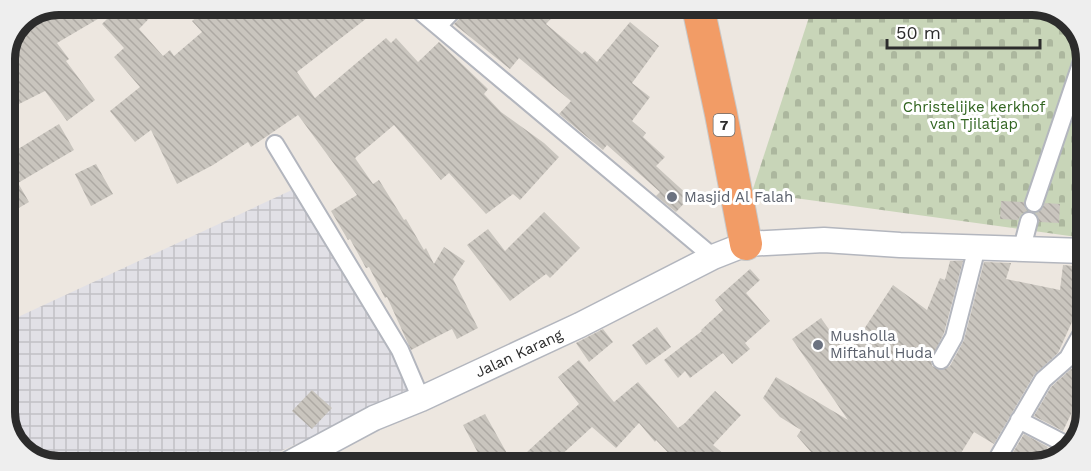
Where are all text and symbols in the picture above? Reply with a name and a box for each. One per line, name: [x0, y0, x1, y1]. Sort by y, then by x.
scale bar: [887, 12, 1040, 50]
text: 50 m: [896, 22, 941, 43]
park label: Christelijke kerkhof van Tjilatjap: [903, 98, 1045, 133]
road number: 7: [714, 114, 734, 136]
place label: Masjid Al Falah: [684, 188, 793, 206]
marker: Masjid Al Falah: [665, 190, 679, 204]
street label: Jalan Karang: [472, 325, 565, 381]
place label: Musholla Miftahul Huda: [830, 327, 933, 362]
marker: Musholla Miftahul Huda: [811, 338, 825, 352]

